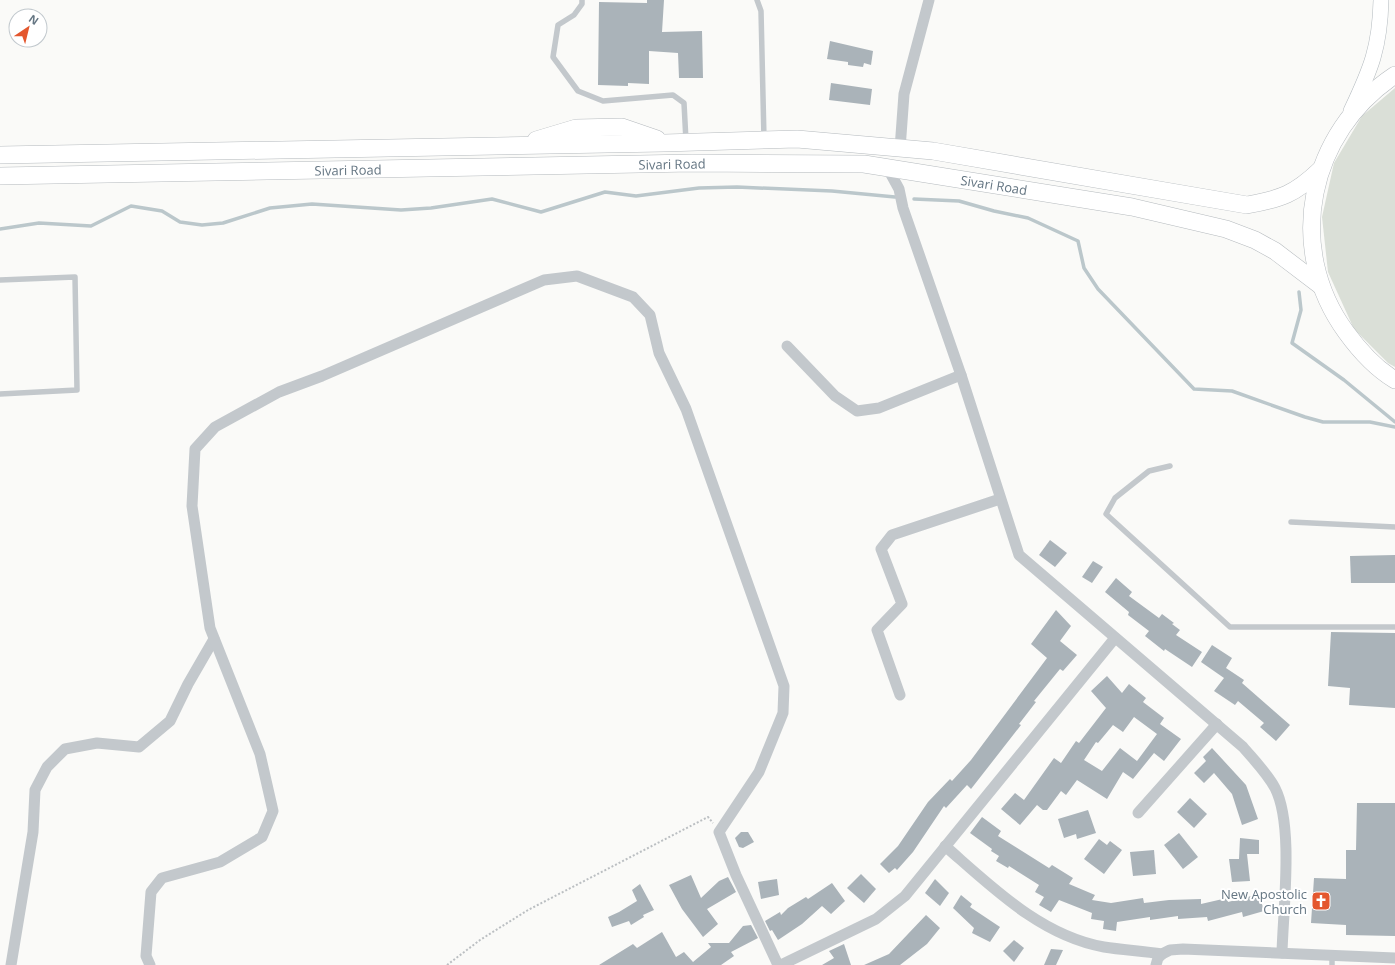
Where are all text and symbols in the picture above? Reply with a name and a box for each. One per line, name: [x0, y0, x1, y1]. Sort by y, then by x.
north arrow: [8, 8, 48, 48]
text: N: [26, 11, 42, 28]
street label: Sivari Road: [638, 154, 706, 174]
street label: Sivari Road: [314, 160, 382, 180]
street label: Sivari Road: [959, 171, 1029, 199]
place label: New Apostolic Church: [1221, 885, 1307, 918]
church icon: New Apostolic Church: [1310, 890, 1332, 912]

